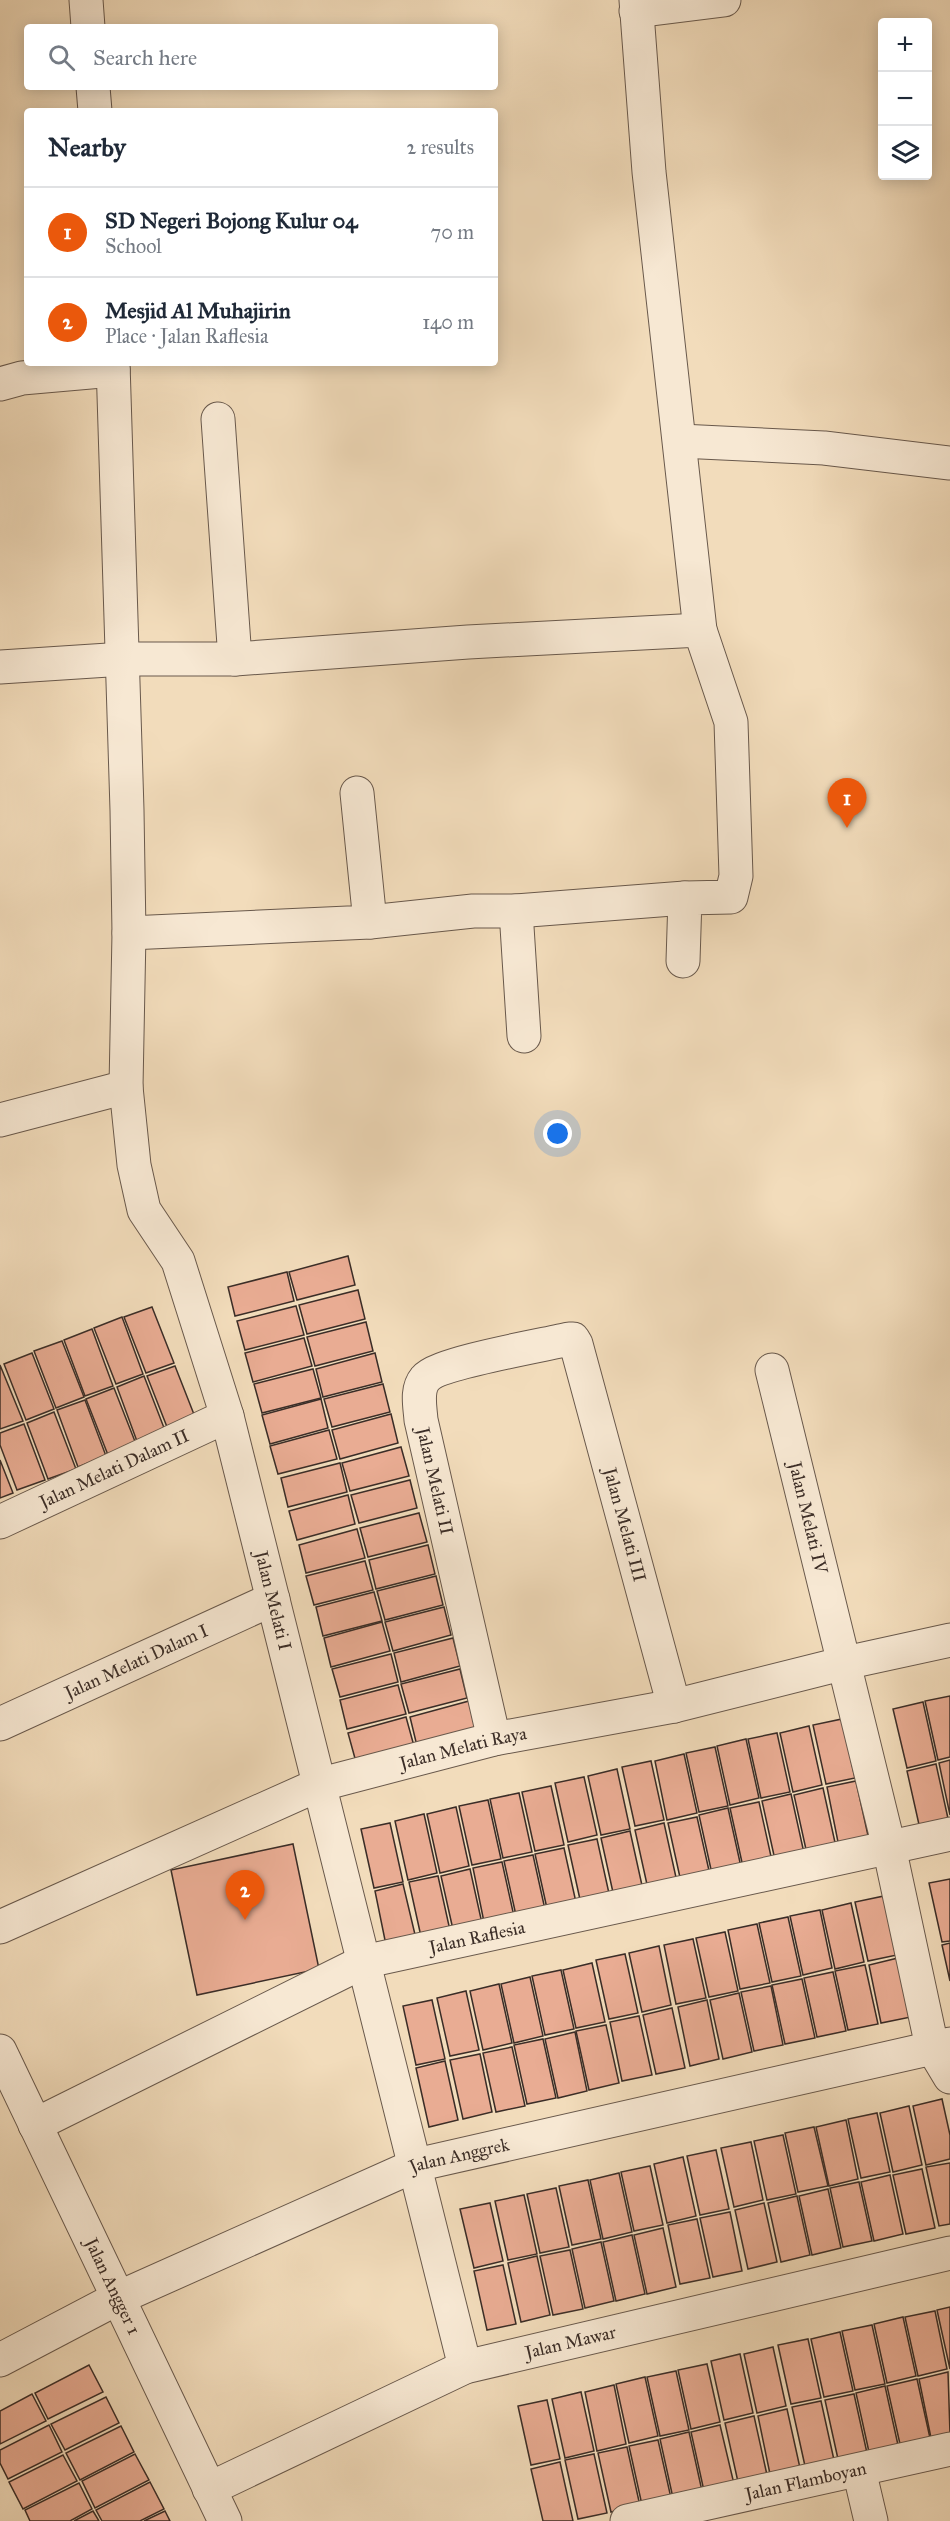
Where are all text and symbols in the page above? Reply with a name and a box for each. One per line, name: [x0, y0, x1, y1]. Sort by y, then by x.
map controls: [878, 18, 932, 180]
button: +: [878, 18, 932, 72]
search box: [24, 24, 498, 90]
icon: search: [45, 41, 78, 74]
text: Search here: [93, 44, 197, 71]
button: −: [878, 72, 932, 126]
button: layers: [878, 126, 932, 180]
text: Nearby: [48, 131, 126, 163]
text: 2 results: [406, 135, 474, 159]
text: SD Negeri Bojong Kulur 04: [105, 207, 358, 234]
text: 1: [64, 220, 71, 244]
text: 70 m: [431, 220, 474, 244]
text: School: [105, 234, 162, 258]
text: Mesjid Al Muhajirin: [105, 297, 291, 324]
text: 2: [63, 310, 72, 334]
text: 140 m: [422, 310, 474, 334]
text: Place · Jalan Raflesia: [105, 324, 269, 348]
pin: 1: [828, 778, 866, 828]
your location: [543, 1119, 572, 1148]
street label: Jalan Melati II: [411, 1423, 458, 1537]
street label: Jalan Melati Dalam II: [34, 1424, 193, 1515]
street label: Jalan Melati IV: [782, 1458, 833, 1577]
street label: Jalan Melati III: [597, 1463, 651, 1585]
street label: Jalan Melati I: [249, 1547, 296, 1653]
street label: Jalan Melati Dalam I: [59, 1619, 212, 1706]
street label: Jalan Melati Raya: [395, 1722, 529, 1776]
pin: 2: [226, 1870, 264, 1920]
street label: Jalan Raflesia: [425, 1916, 527, 1960]
street label: Jalan Anggrek: [404, 2133, 512, 2179]
street label: Jalan Angger 1: [78, 2233, 145, 2338]
street label: Jalan Mawar: [521, 2321, 618, 2365]
street label: Jalan Flamboyan: [741, 2457, 868, 2507]

